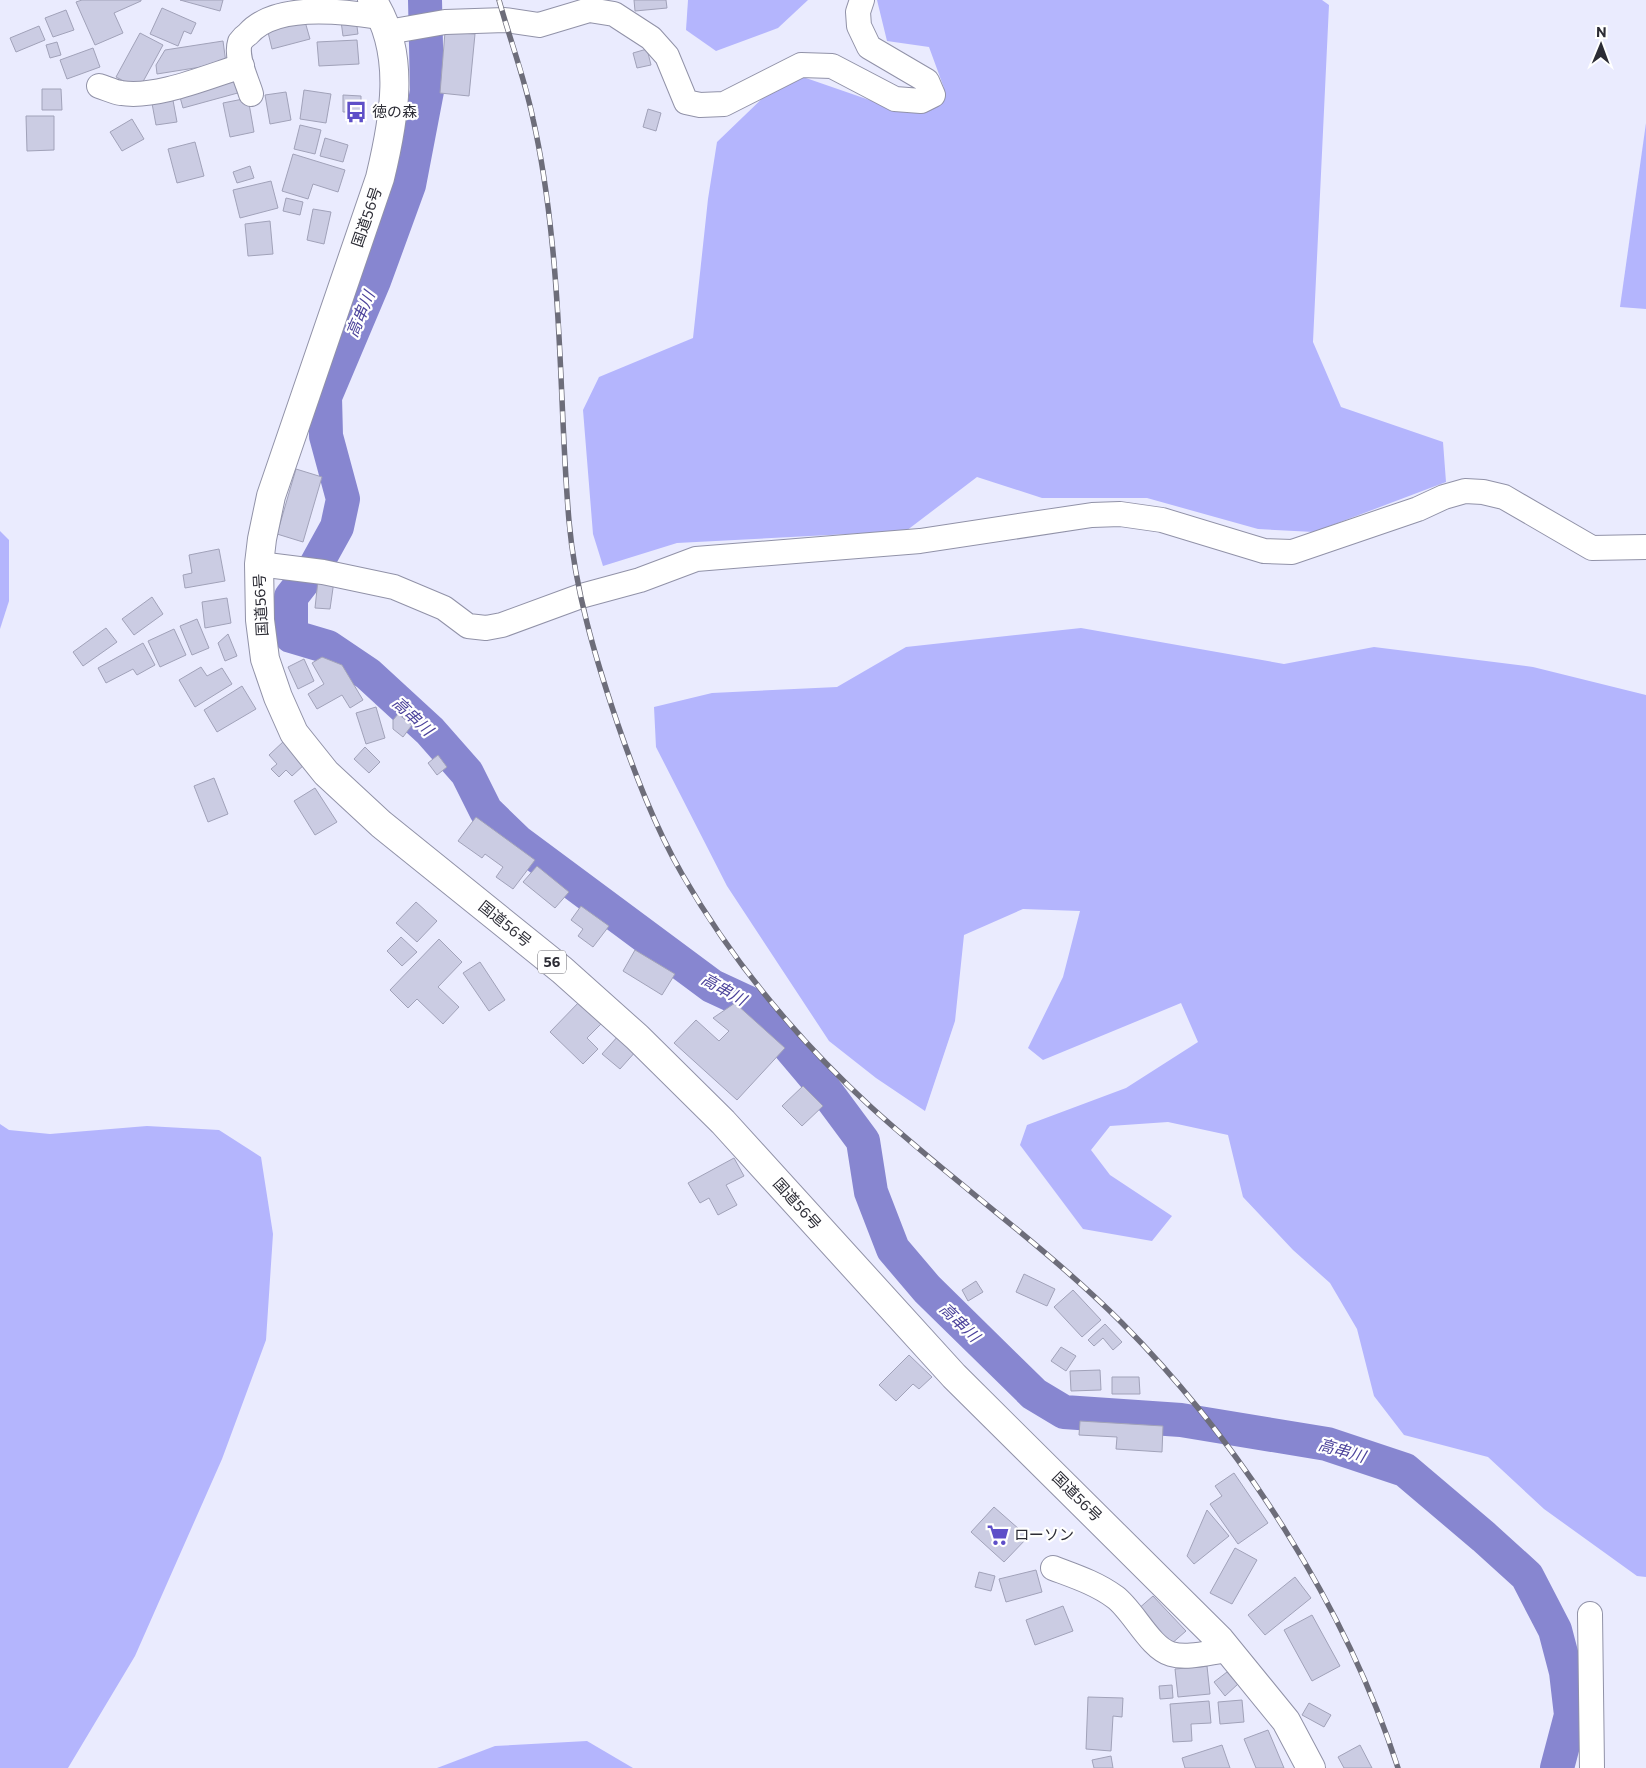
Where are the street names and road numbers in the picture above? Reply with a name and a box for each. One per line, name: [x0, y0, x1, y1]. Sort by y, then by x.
street label: 国道56号: [347, 184, 385, 249]
street label: 国道56号: [249, 573, 271, 637]
street label: 国道56号: [476, 896, 536, 950]
road number: 56: [538, 950, 566, 974]
street label: 国道56号: [770, 1174, 825, 1233]
street label: 国道56号: [1049, 1468, 1106, 1525]

